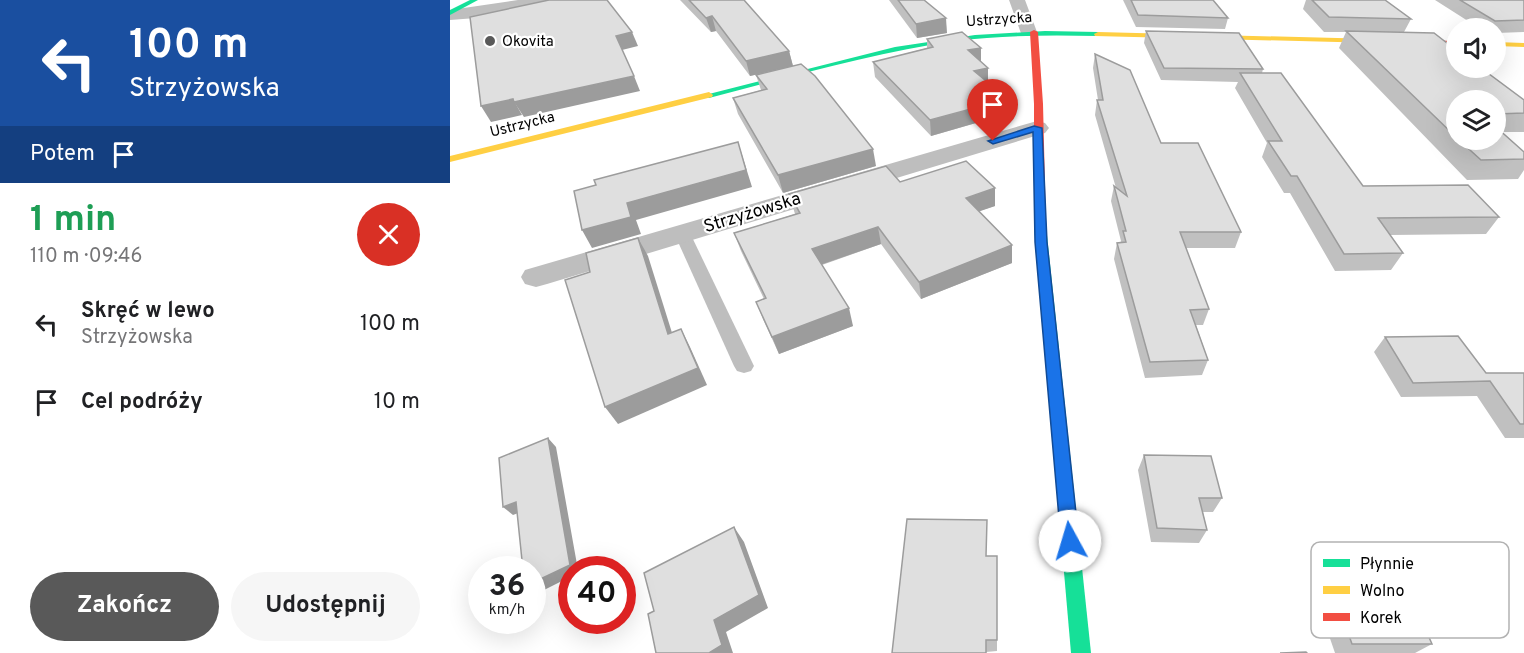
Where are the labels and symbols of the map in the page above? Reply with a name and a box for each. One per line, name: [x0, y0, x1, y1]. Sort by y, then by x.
street label: Ustrzycka: [965, 9, 1033, 32]
place label: Okovita: [502, 33, 554, 52]
marker: Okovita: [483, 34, 497, 48]
pin: [967, 79, 1018, 141]
street label: Ustrzycka: [488, 108, 557, 143]
street label: Strzyżowska: [701, 188, 804, 239]
position arrow: [1038, 509, 1102, 573]
legend: [1311, 542, 1509, 638]
text: Płynnie: [1360, 555, 1414, 575]
speed limit sign: 40: [558, 556, 636, 634]
text: Wolno: [1360, 582, 1404, 602]
text: Korek: [1360, 609, 1402, 629]

